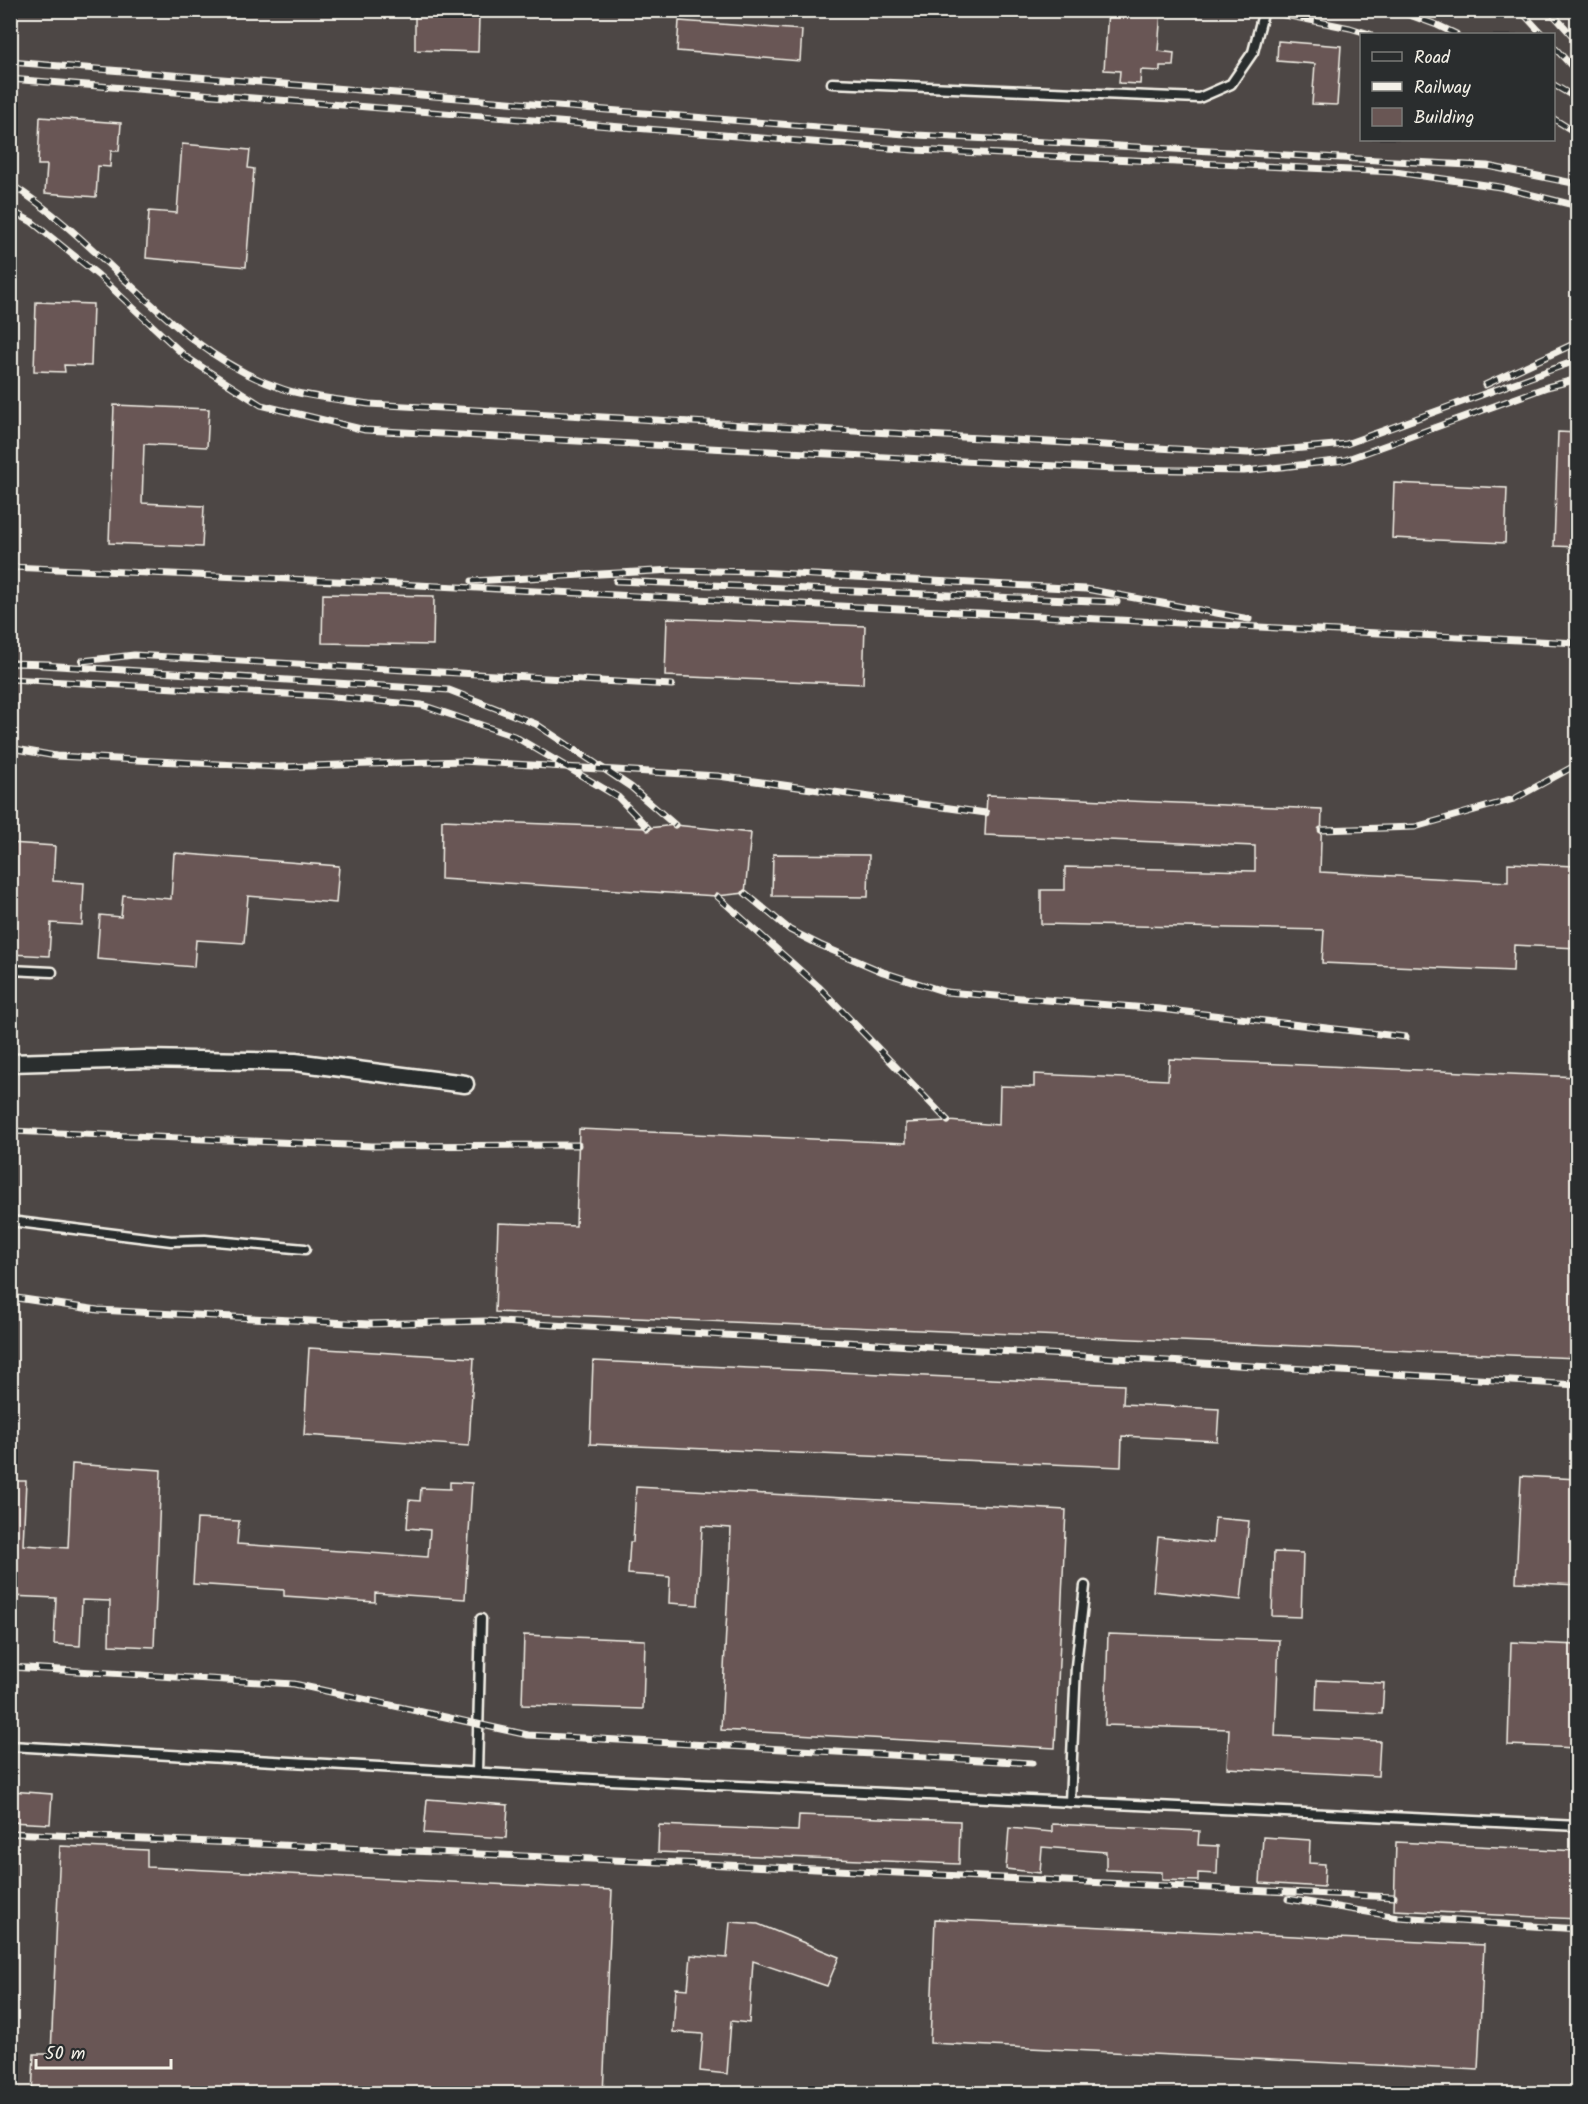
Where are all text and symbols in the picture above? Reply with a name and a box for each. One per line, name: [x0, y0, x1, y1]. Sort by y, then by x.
legend: [1360, 33, 1555, 141]
text: Road: [1414, 44, 1451, 73]
text: Railway: [1414, 74, 1471, 103]
text: Building: [1414, 104, 1474, 133]
scale bar: [36, 2032, 171, 2070]
text: 50 m: [45, 2040, 85, 2069]

